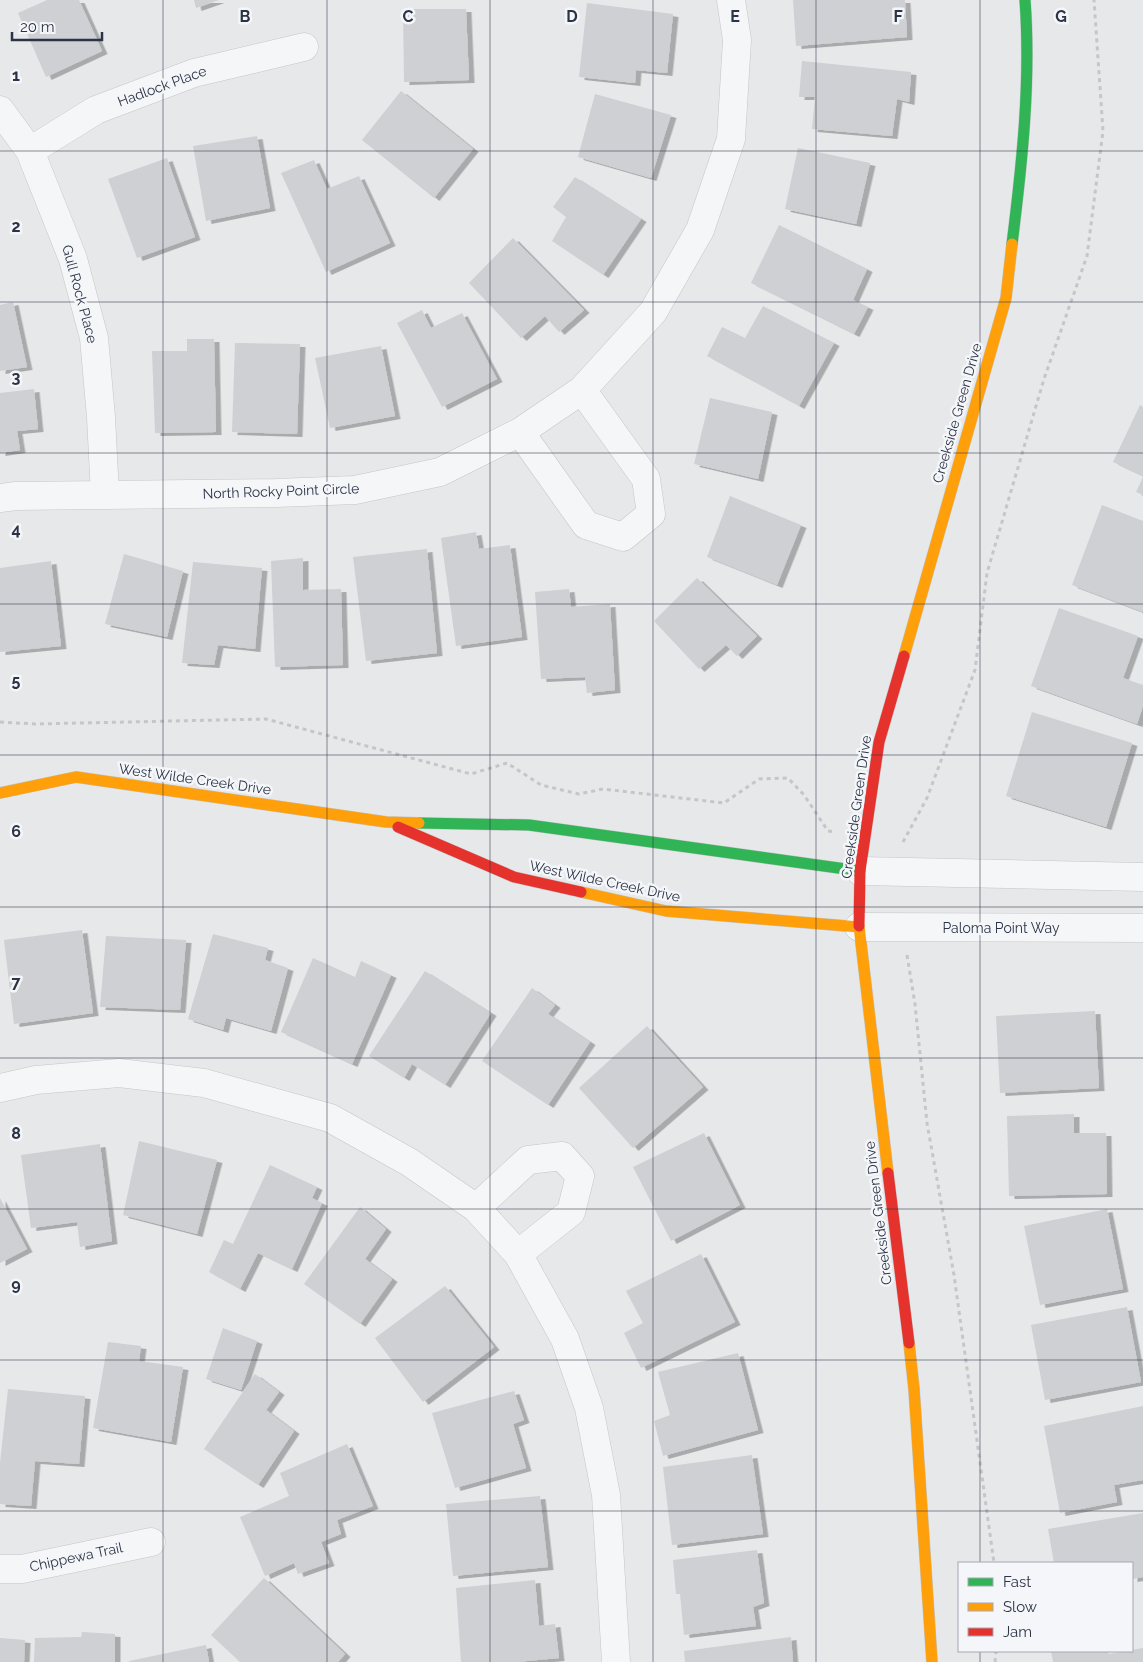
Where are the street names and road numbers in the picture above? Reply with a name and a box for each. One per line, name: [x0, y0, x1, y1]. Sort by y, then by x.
street label: Hadlock Place: [115, 63, 209, 109]
street label: Gull Rock Place: [59, 243, 101, 345]
street label: Creekside Green Drive: [929, 341, 985, 485]
street label: North Rocky Point Circle: [202, 480, 360, 502]
street label: Creekside Green Drive: [838, 734, 874, 880]
street label: West Wilde Creek Drive: [118, 760, 272, 798]
street label: West Wilde Creek Drive: [528, 857, 682, 905]
street label: Paloma Point Way: [942, 920, 1060, 936]
street label: Creekside Green Drive: [861, 1140, 895, 1286]
street label: Chippewa Trail: [28, 1539, 124, 1575]

